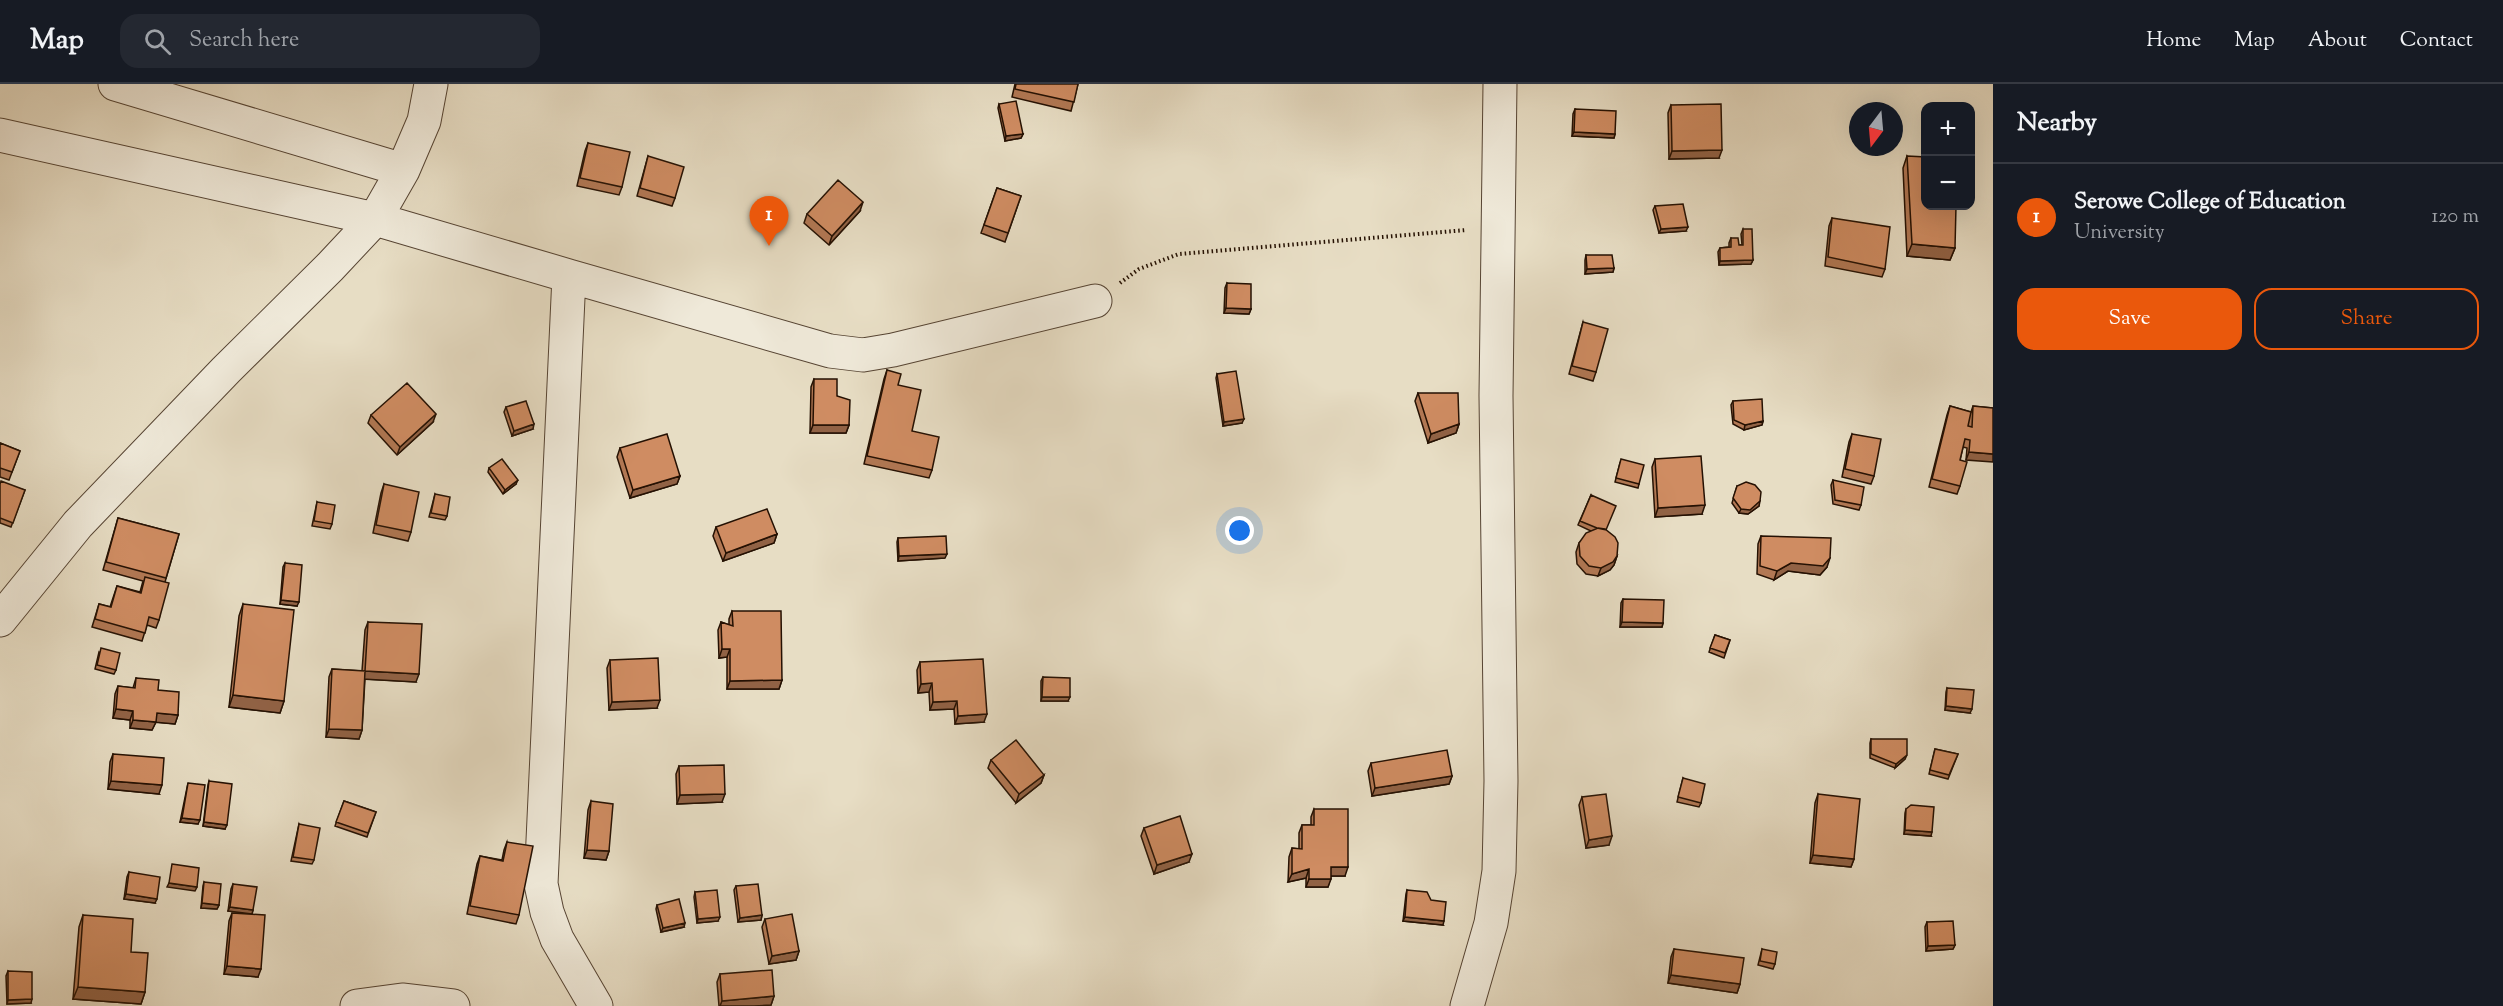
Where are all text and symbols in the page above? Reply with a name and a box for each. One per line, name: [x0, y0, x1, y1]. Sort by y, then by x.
search box: [120, 14, 540, 68]
text: Map: [30, 21, 84, 61]
icon: search: [141, 25, 174, 58]
text: Search here: [189, 25, 299, 57]
text: Home: [2146, 26, 2201, 56]
text: Map: [2234, 26, 2275, 56]
text: About: [2308, 26, 2367, 56]
text: Contact: [2400, 26, 2473, 56]
north arrow: [1849, 102, 1903, 156]
map controls: [1921, 102, 1975, 210]
button: +: [1921, 102, 1975, 156]
text: Nearby: [2017, 105, 2097, 142]
button: −: [1921, 156, 1975, 210]
text: Serowe College of Education: [2074, 187, 2346, 219]
pin: 1: [750, 196, 788, 246]
text: 1: [2033, 203, 2040, 232]
text: 120 m: [2431, 203, 2479, 232]
text: University: [2074, 219, 2165, 248]
button: Save: [2017, 288, 2242, 350]
button: Share: [2254, 288, 2479, 350]
your location: [1225, 516, 1254, 545]

